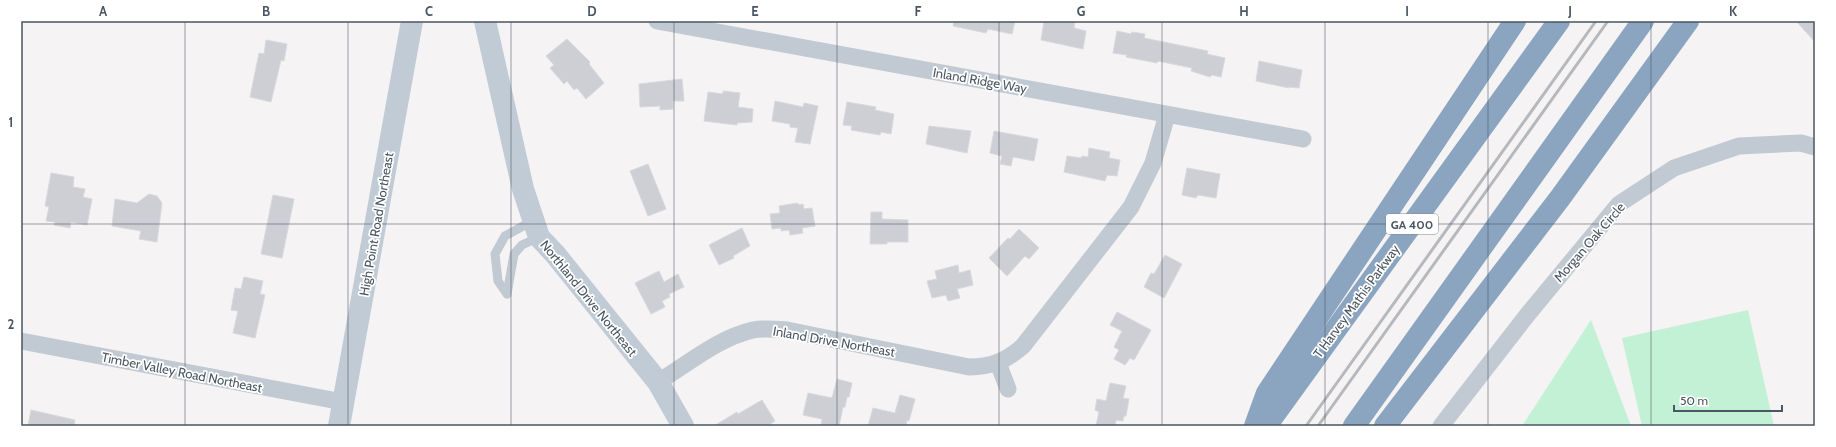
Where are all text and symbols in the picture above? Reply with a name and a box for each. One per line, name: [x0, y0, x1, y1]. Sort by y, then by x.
text: A: [99, 3, 108, 19]
text: B: [262, 3, 270, 19]
text: C: [425, 3, 433, 19]
text: D: [587, 3, 597, 19]
text: E: [751, 3, 759, 19]
text: F: [915, 3, 922, 19]
text: G: [1077, 3, 1086, 19]
text: H: [1239, 3, 1249, 19]
text: I: [1405, 3, 1409, 19]
text: J: [1567, 3, 1572, 19]
text: K: [1729, 3, 1738, 19]
street label: Inland Ridge Way: [932, 64, 1029, 96]
text: 1: [9, 114, 13, 130]
street label: High Point Road Northeast: [356, 150, 397, 297]
street label: Morgan Oak Circle: [1550, 199, 1628, 285]
road number: GA 400: [1386, 214, 1438, 234]
street label: Northland Drive Northeast: [537, 237, 641, 360]
street label: T Harvey Mathis Parkway: [1310, 241, 1403, 361]
text: 2: [8, 316, 15, 332]
street label: Inland Drive Northeast: [772, 322, 897, 360]
street label: Timber Valley Road Northeast: [100, 349, 264, 396]
scale bar: [1674, 387, 1782, 413]
text: 50 m: [1680, 393, 1708, 408]

